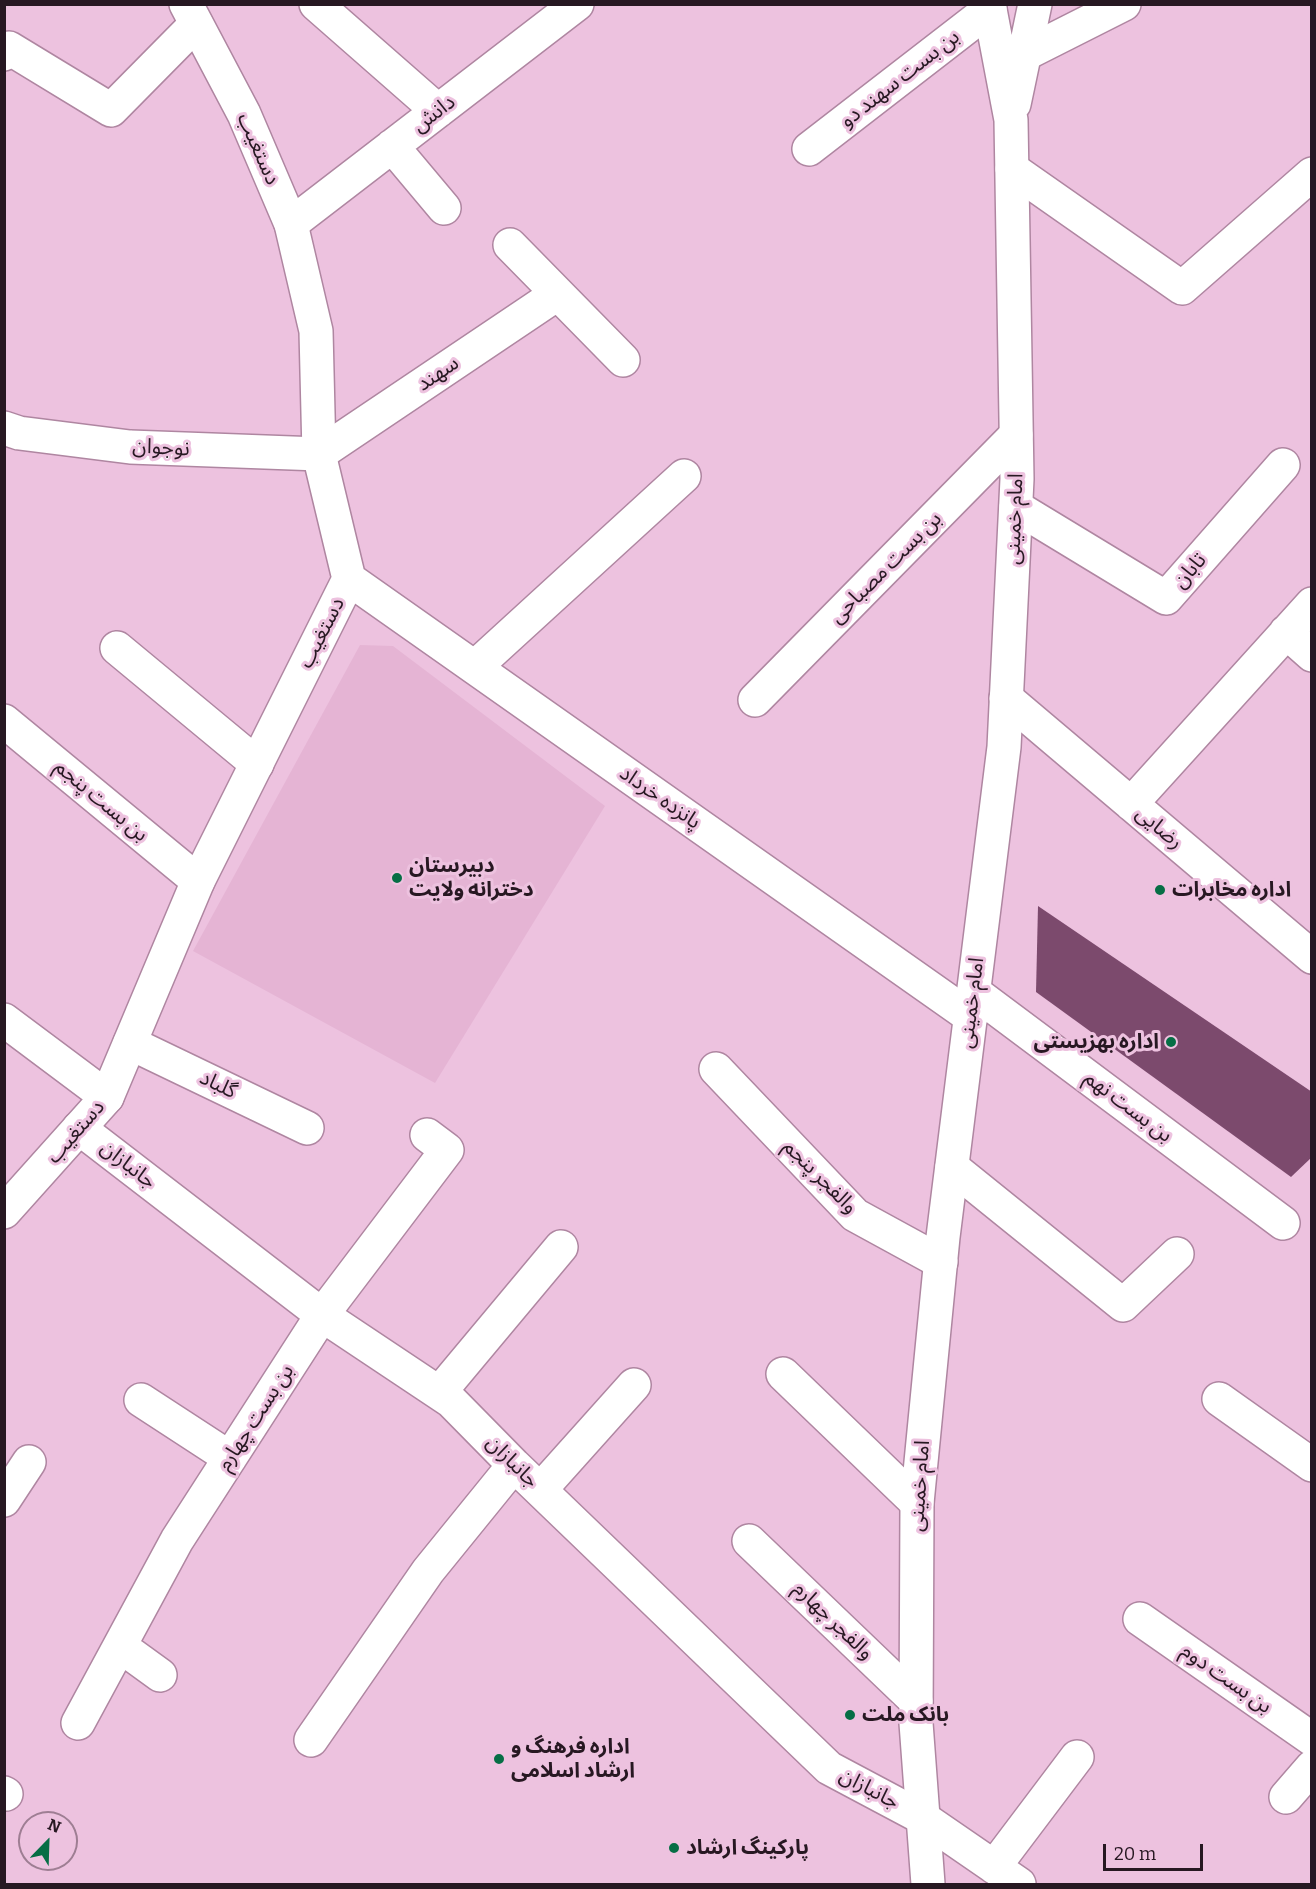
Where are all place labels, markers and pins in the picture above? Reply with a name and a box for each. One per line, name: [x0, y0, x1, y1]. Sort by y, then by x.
place label: دبیرستان دخترانه ولایت: [409, 853, 534, 903]
marker: دبیرستان دخترانه ولایت: [390, 871, 404, 885]
place label: اداره مخابرات: [1172, 877, 1291, 903]
marker: اداره مخابرات: [1153, 883, 1167, 897]
place label: اداره بهزیستی: [1033, 1029, 1159, 1055]
marker: اداره بهزیستی: [1164, 1035, 1178, 1049]
place label: بانک ملت: [862, 1702, 949, 1728]
marker: بانک ملت: [843, 1708, 857, 1722]
place label: اداره فرهنگ و ارشاد اسلامی: [511, 1734, 635, 1784]
marker: اداره فرهنگ و ارشاد اسلامی: [492, 1752, 506, 1766]
place label: پارکینگ ارشاد: [686, 1835, 809, 1861]
marker: پارکینگ ارشاد: [667, 1841, 681, 1855]

